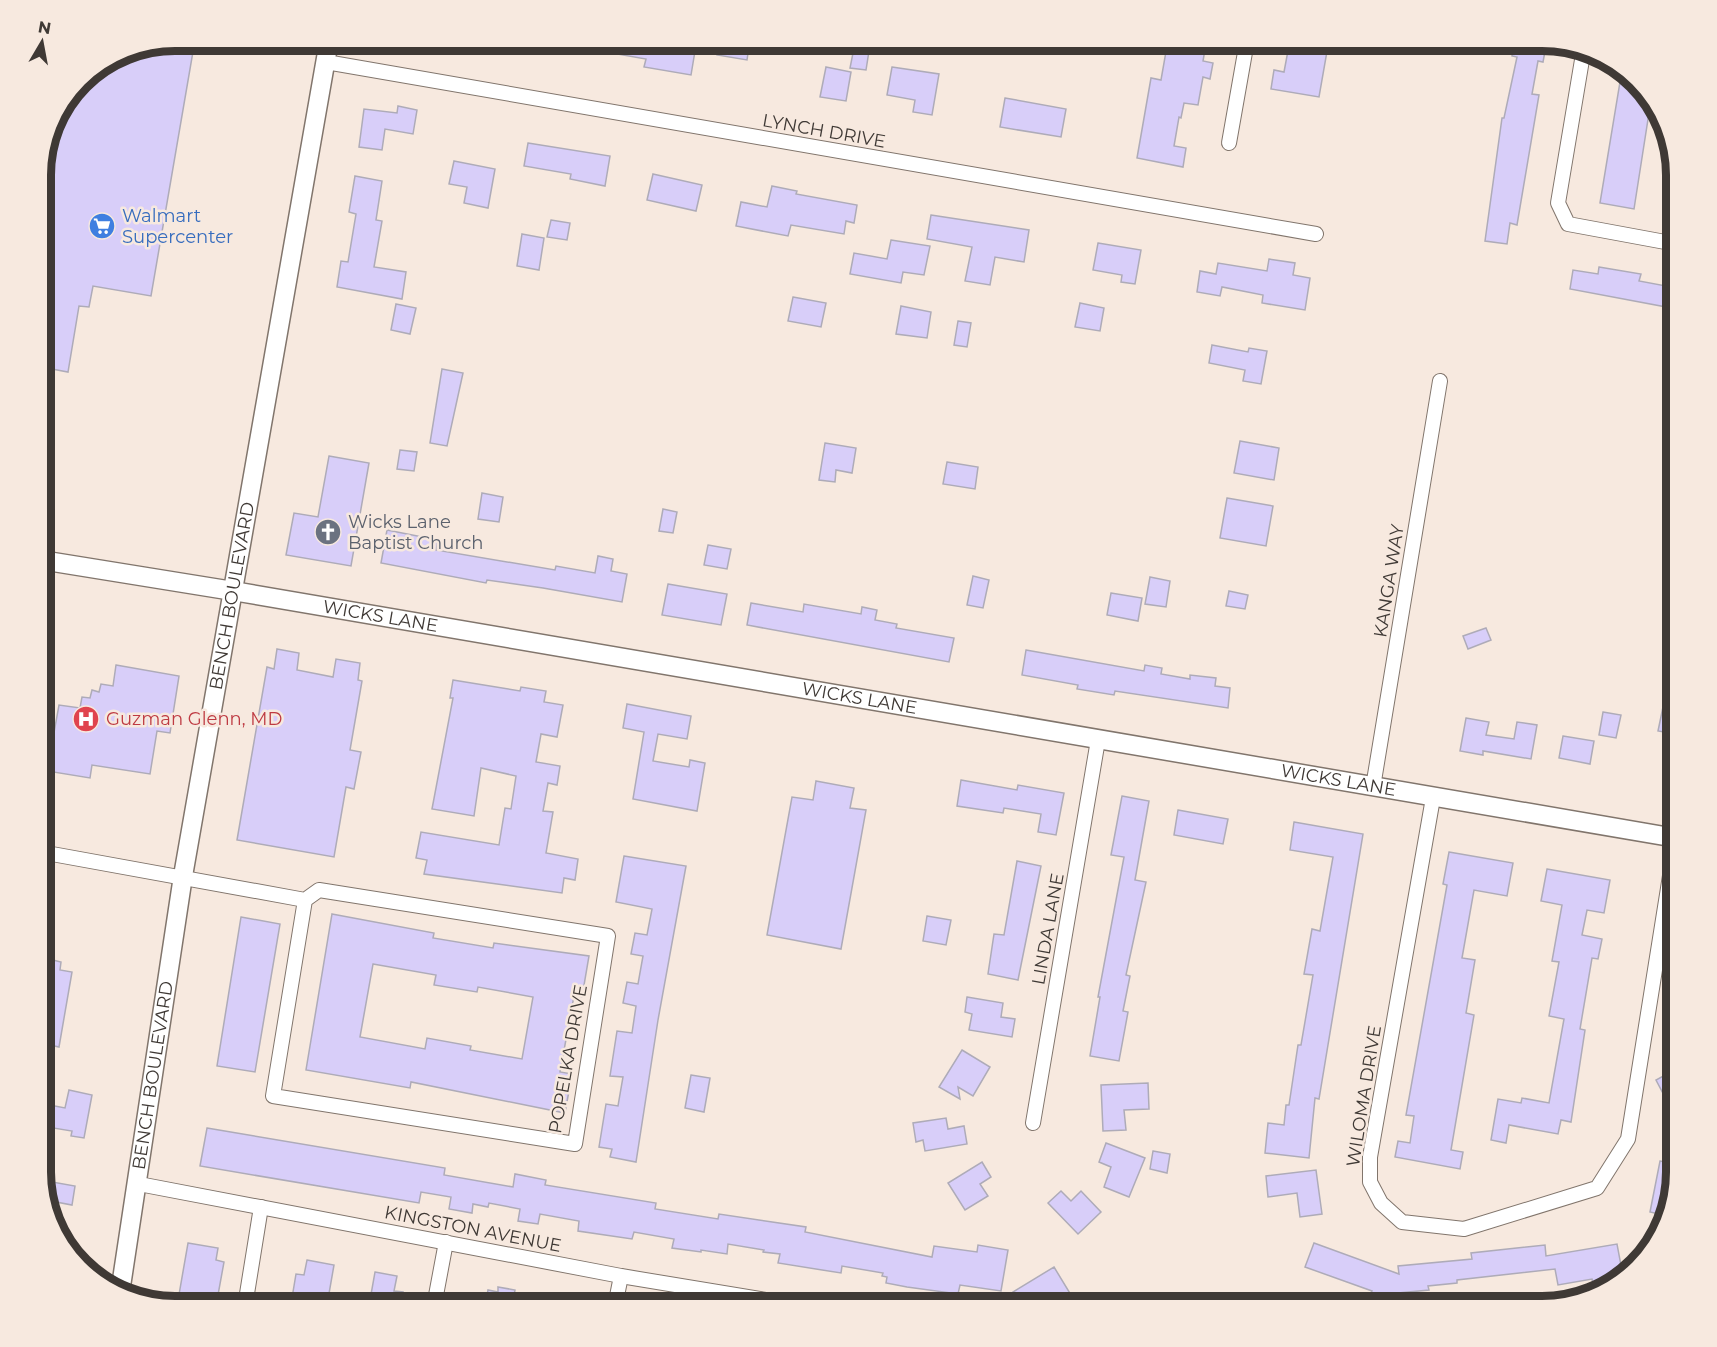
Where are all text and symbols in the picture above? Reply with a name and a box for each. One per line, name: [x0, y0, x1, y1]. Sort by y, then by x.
north arrow: [12, 12, 72, 72]
text: N: [36, 17, 53, 38]
street label: LYNCH DRIVE: [761, 109, 887, 153]
place label: Walmart Supercenter: [122, 205, 233, 248]
supermarket icon: Walmart Supercenter: [87, 211, 117, 241]
street label: BENCH BOULEVARD: [205, 500, 259, 692]
place label: Wicks Lane Baptist Church: [348, 511, 484, 554]
church icon: Wicks Lane Baptist Church: [313, 517, 343, 547]
street label: KANGA WAY: [1369, 522, 1409, 639]
street label: WICKS LANE: [321, 596, 440, 637]
street label: WICKS LANE: [800, 678, 919, 719]
hospital icon: Guzman Glenn, MD: [71, 704, 101, 734]
place label: Guzman Glenn, MD: [106, 708, 282, 730]
street label: WICKS LANE: [1279, 760, 1398, 801]
street label: LINDA LANE: [1027, 871, 1069, 987]
street label: BENCH BOULEVARD: [128, 980, 178, 1171]
street label: POPELKA DRIVE: [544, 983, 592, 1135]
street label: WILOMA DRIVE: [1342, 1024, 1386, 1168]
street label: KINGSTON AVENUE: [383, 1201, 563, 1257]

